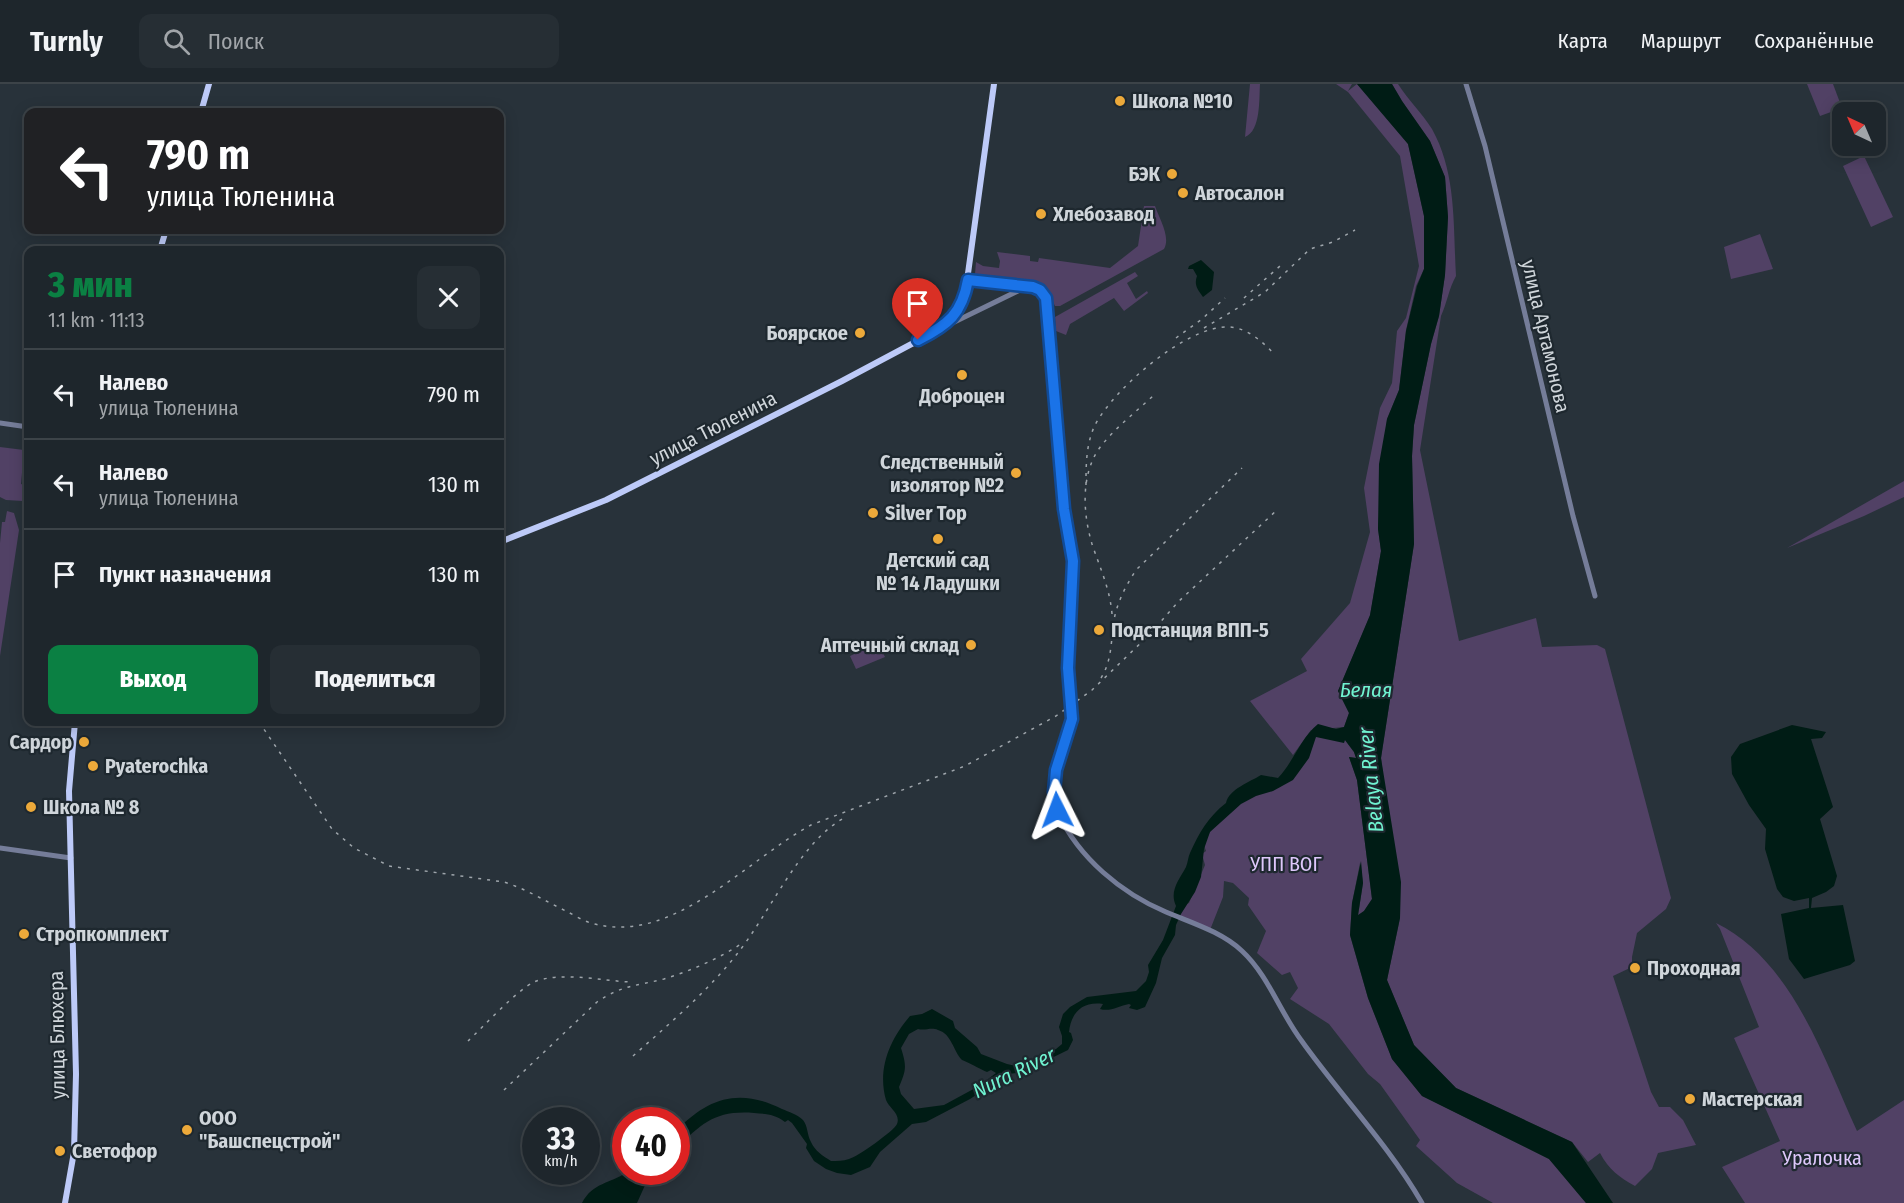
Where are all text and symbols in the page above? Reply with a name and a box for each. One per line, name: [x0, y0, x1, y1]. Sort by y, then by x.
search box: [139, 14, 559, 68]
text: Turnly: [30, 25, 103, 58]
icon: search: [160, 25, 193, 58]
text: Поиск: [208, 28, 264, 55]
text: Карта: [1558, 28, 1608, 54]
text: Маршрут: [1641, 28, 1721, 54]
text: Сохранённые: [1754, 28, 1874, 54]
place label: Школа №10: [1132, 89, 1233, 113]
marker: Школа №10: [1113, 94, 1127, 108]
north arrow: [1832, 102, 1886, 156]
map controls: [1832, 102, 1886, 156]
text: 790 m: [147, 130, 250, 180]
icon: left: [48, 132, 126, 210]
place label: БЭК: [1128, 162, 1161, 186]
marker: БЭК: [1165, 167, 1179, 181]
text: улица Тюленина: [147, 181, 335, 213]
place label: Автосалон: [1194, 181, 1284, 205]
marker: Автосалон: [1176, 186, 1190, 200]
place label: Хлебозавод: [1052, 202, 1154, 226]
marker: Хлебозавод: [1034, 207, 1048, 221]
street label: улица Артамонова: [1517, 257, 1575, 415]
text: 3 мин: [48, 263, 133, 307]
button: close: [417, 266, 480, 329]
pin: [892, 278, 943, 340]
icon: arrive: [901, 287, 934, 320]
text: 1.1 km · 11:13: [48, 308, 144, 332]
place label: Боярское: [766, 321, 848, 345]
marker: Боярское: [853, 326, 867, 340]
marker: Доброцен: [955, 368, 969, 382]
text: Налево: [99, 369, 168, 396]
icon: left: [48, 378, 81, 411]
text: 790 m: [427, 381, 480, 408]
place label: Доброцен: [918, 384, 1005, 408]
street label: улица Тюленина: [645, 386, 781, 470]
text: улица Тюленина: [99, 396, 238, 420]
place label: Следственный изолятор №2: [880, 450, 1004, 497]
text: Налево: [99, 459, 168, 486]
marker: Следственный изолятор №2: [1009, 466, 1023, 480]
icon: left: [48, 468, 81, 501]
text: 130 m: [428, 471, 480, 498]
text: улица Тюленина: [99, 486, 238, 510]
place label: Silver Top: [885, 501, 967, 525]
marker: Silver Top: [866, 506, 880, 520]
marker: Детский сад № 14 Ладушки: [931, 532, 945, 546]
place label: Детский сад № 14 Ладушки: [876, 548, 1000, 595]
icon: arrive: [48, 558, 81, 591]
text: Пункт назначения: [99, 561, 271, 588]
text: 130 m: [428, 561, 480, 588]
place label: Подстанция ВПП-5: [1111, 618, 1269, 642]
marker: Подстанция ВПП-5: [1092, 623, 1106, 637]
place label: Аптечный склад: [820, 633, 959, 657]
marker: Аптечный склад: [964, 638, 978, 652]
button: Выход: [48, 645, 258, 714]
button: Поделиться: [270, 645, 480, 714]
water label: Белая: [1340, 677, 1392, 703]
water label: Belaya River: [1352, 725, 1389, 834]
place label: Сардор: [10, 730, 72, 754]
marker: Сардор: [77, 735, 91, 749]
place label: Pyaterochka: [105, 754, 208, 778]
marker: Pyaterochka: [86, 759, 100, 773]
position arrow: [1025, 778, 1089, 842]
place label: Школа № 8: [43, 795, 140, 819]
marker: Школа № 8: [24, 800, 38, 814]
park label: УПП ВОГ: [1249, 852, 1322, 876]
place label: Стропкомплект: [36, 922, 169, 946]
marker: Стропкомплект: [17, 927, 31, 941]
place label: Проходная: [1647, 956, 1741, 980]
marker: Проходная: [1628, 961, 1642, 975]
street label: улица Блюхера: [44, 971, 70, 1099]
water label: Nura River: [968, 1041, 1060, 1104]
place label: Мастерская: [1702, 1087, 1803, 1111]
marker: Мастерская: [1683, 1092, 1697, 1106]
place label: ООО "Башспецстрой": [199, 1106, 341, 1153]
speed limit sign: 40: [612, 1107, 690, 1185]
text: 33: [547, 1121, 575, 1157]
marker: ООО "Башспецстрой": [180, 1123, 194, 1137]
place label: Светофор: [72, 1139, 158, 1163]
marker: Светофор: [53, 1144, 67, 1158]
park label: Уралочка: [1781, 1146, 1862, 1170]
text: km/h: [544, 1152, 578, 1170]

